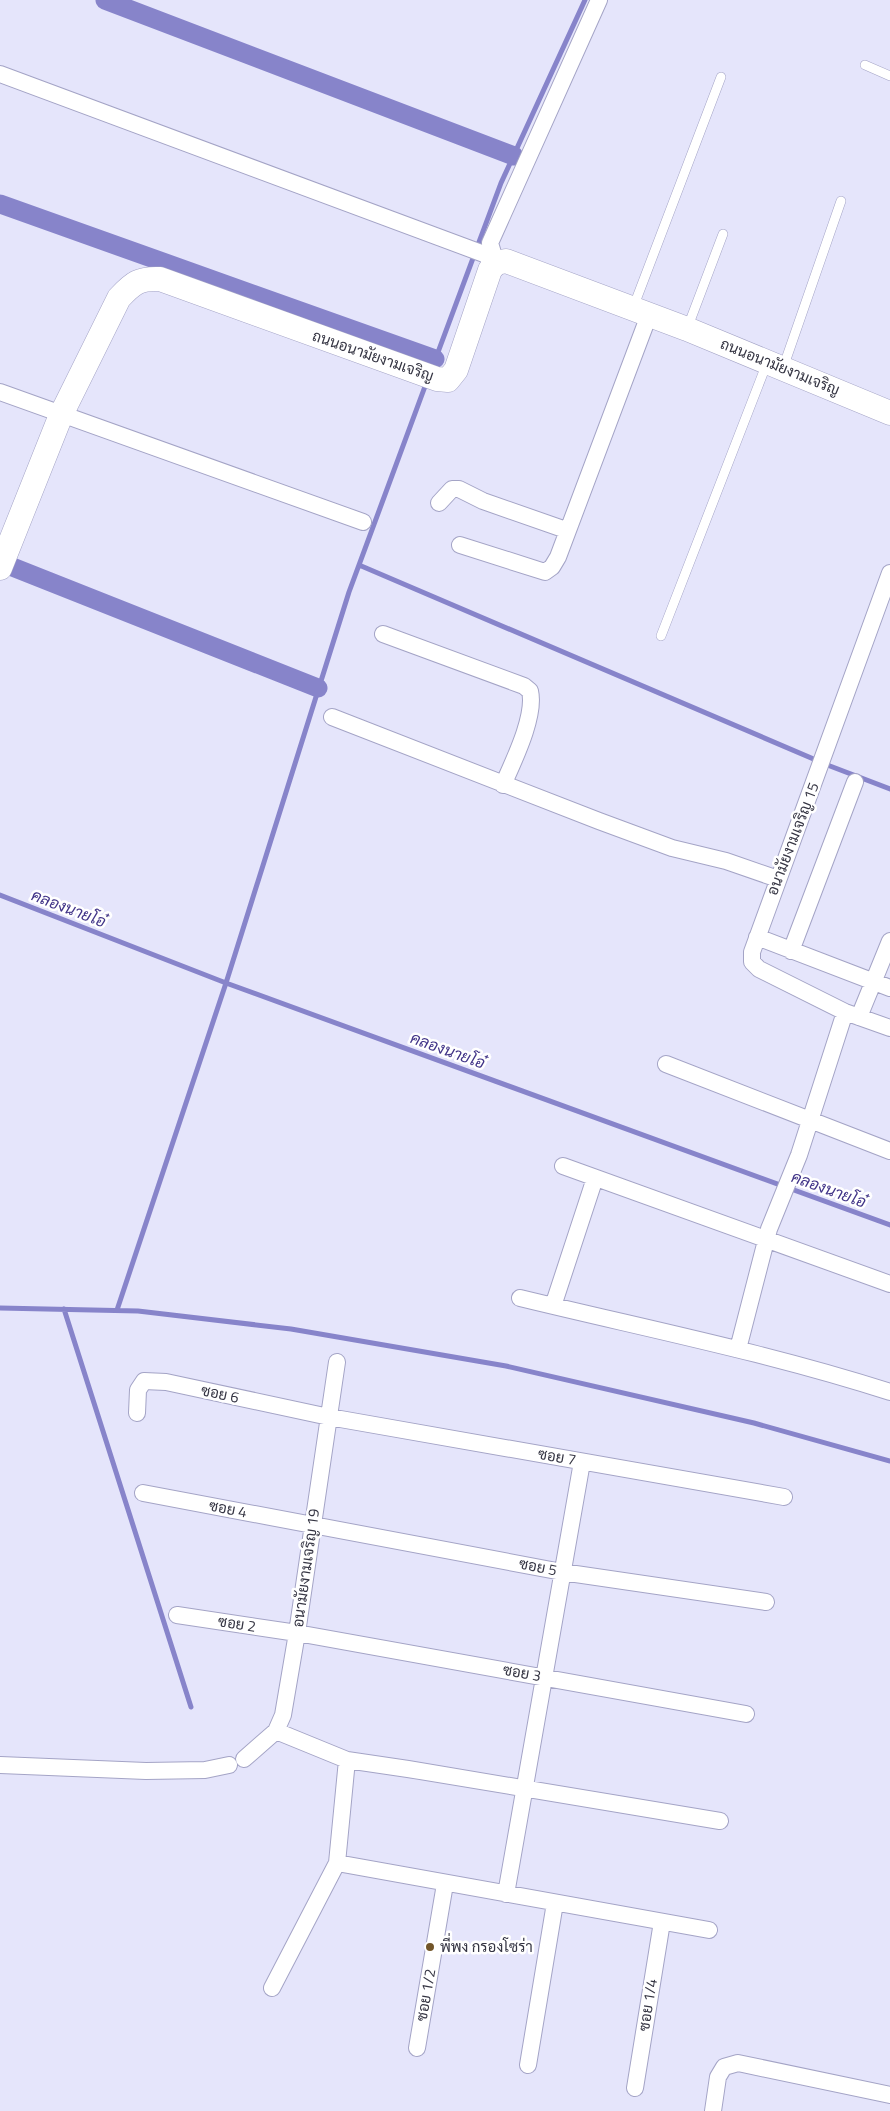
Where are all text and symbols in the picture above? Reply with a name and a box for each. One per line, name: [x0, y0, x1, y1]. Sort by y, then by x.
street label: ถนนอนามัยงามเจริญ: [309, 324, 437, 387]
street label: ถนนอนามัยงามเจริญ: [717, 332, 843, 401]
street label: อนามัยงามเจริญ 15: [760, 779, 825, 899]
water label: คลองนายโอ๋: [28, 883, 111, 934]
water label: คลองนายโอ๋: [407, 1025, 491, 1075]
water label: คลองนายโอ๋: [788, 1164, 872, 1214]
street label: ซอย 6: [199, 1378, 241, 1409]
street label: ซอย 7: [536, 1442, 578, 1471]
street label: ซอย 4: [207, 1494, 249, 1523]
street label: อนามัยงามเจริญ 19: [286, 1507, 325, 1629]
street label: ซอย 5: [517, 1552, 559, 1581]
street label: ซอย 2: [216, 1609, 258, 1638]
street label: ซอย 3: [501, 1658, 543, 1687]
place label: พี่พง กรองโซร่า: [440, 1932, 533, 1958]
marker: พี่พง กรองโซร่า: [424, 1941, 436, 1953]
street label: ซอย 1/2: [410, 1967, 441, 2023]
street label: ซอย 1/4: [632, 1977, 663, 2033]

